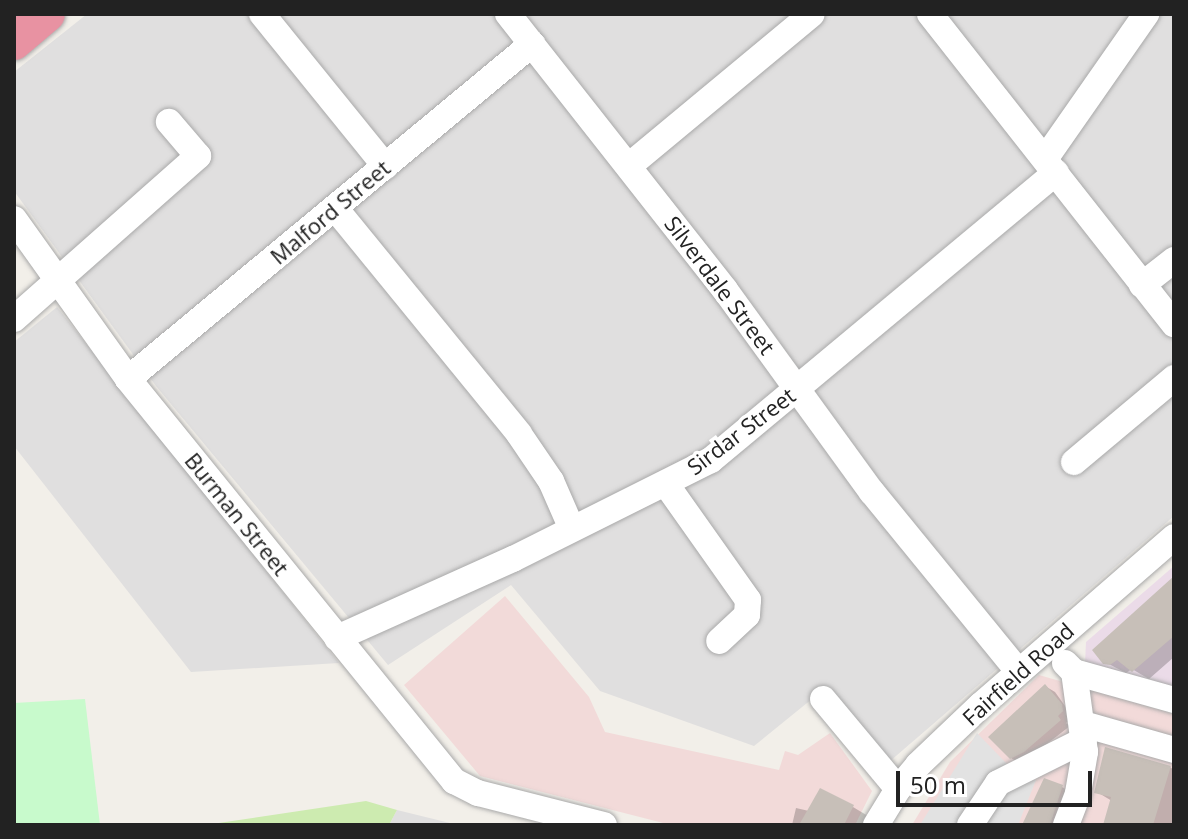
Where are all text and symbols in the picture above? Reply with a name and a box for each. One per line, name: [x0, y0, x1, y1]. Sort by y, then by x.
street label: Malford Street: [265, 154, 395, 270]
street label: Silverdale Street: [659, 211, 781, 359]
street label: Sirdar Street: [682, 382, 800, 480]
street label: Burman Street: [180, 447, 294, 581]
street label: Fairfield Road: [957, 617, 1079, 731]
scale bar: [900, 755, 1096, 805]
text: 50 m: [910, 768, 966, 801]

